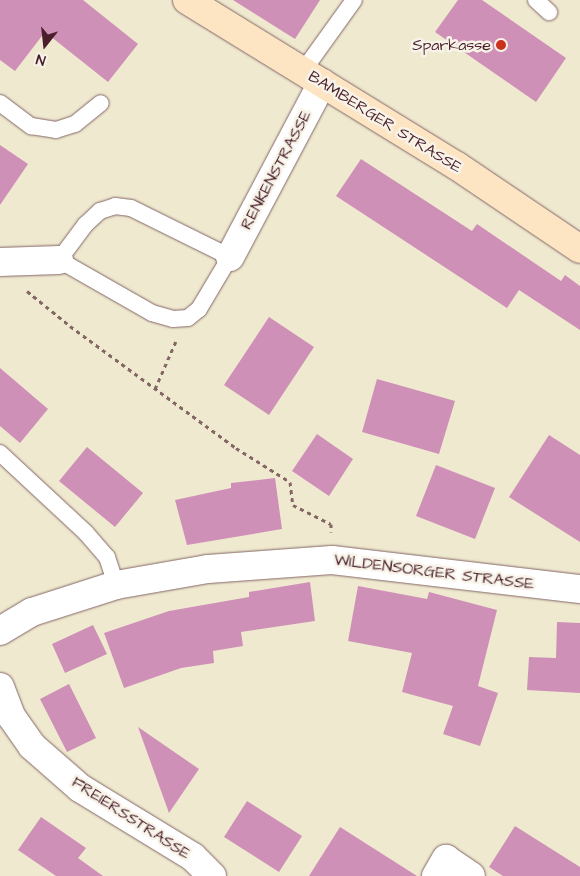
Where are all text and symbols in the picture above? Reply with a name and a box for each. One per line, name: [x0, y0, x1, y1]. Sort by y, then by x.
north arrow: [20, 20, 70, 70]
place label: Sparkasse: [412, 35, 491, 55]
marker: Sparkasse: [495, 39, 507, 51]
text: N: [34, 49, 48, 70]
street label: BAMBERGER STRASSE: [305, 67, 465, 177]
street label: RENKENSTRASSE: [237, 107, 315, 233]
street label: WILDENSORGER STRASSE: [333, 550, 535, 594]
street label: FREIERSSTRASSE: [68, 773, 194, 863]

